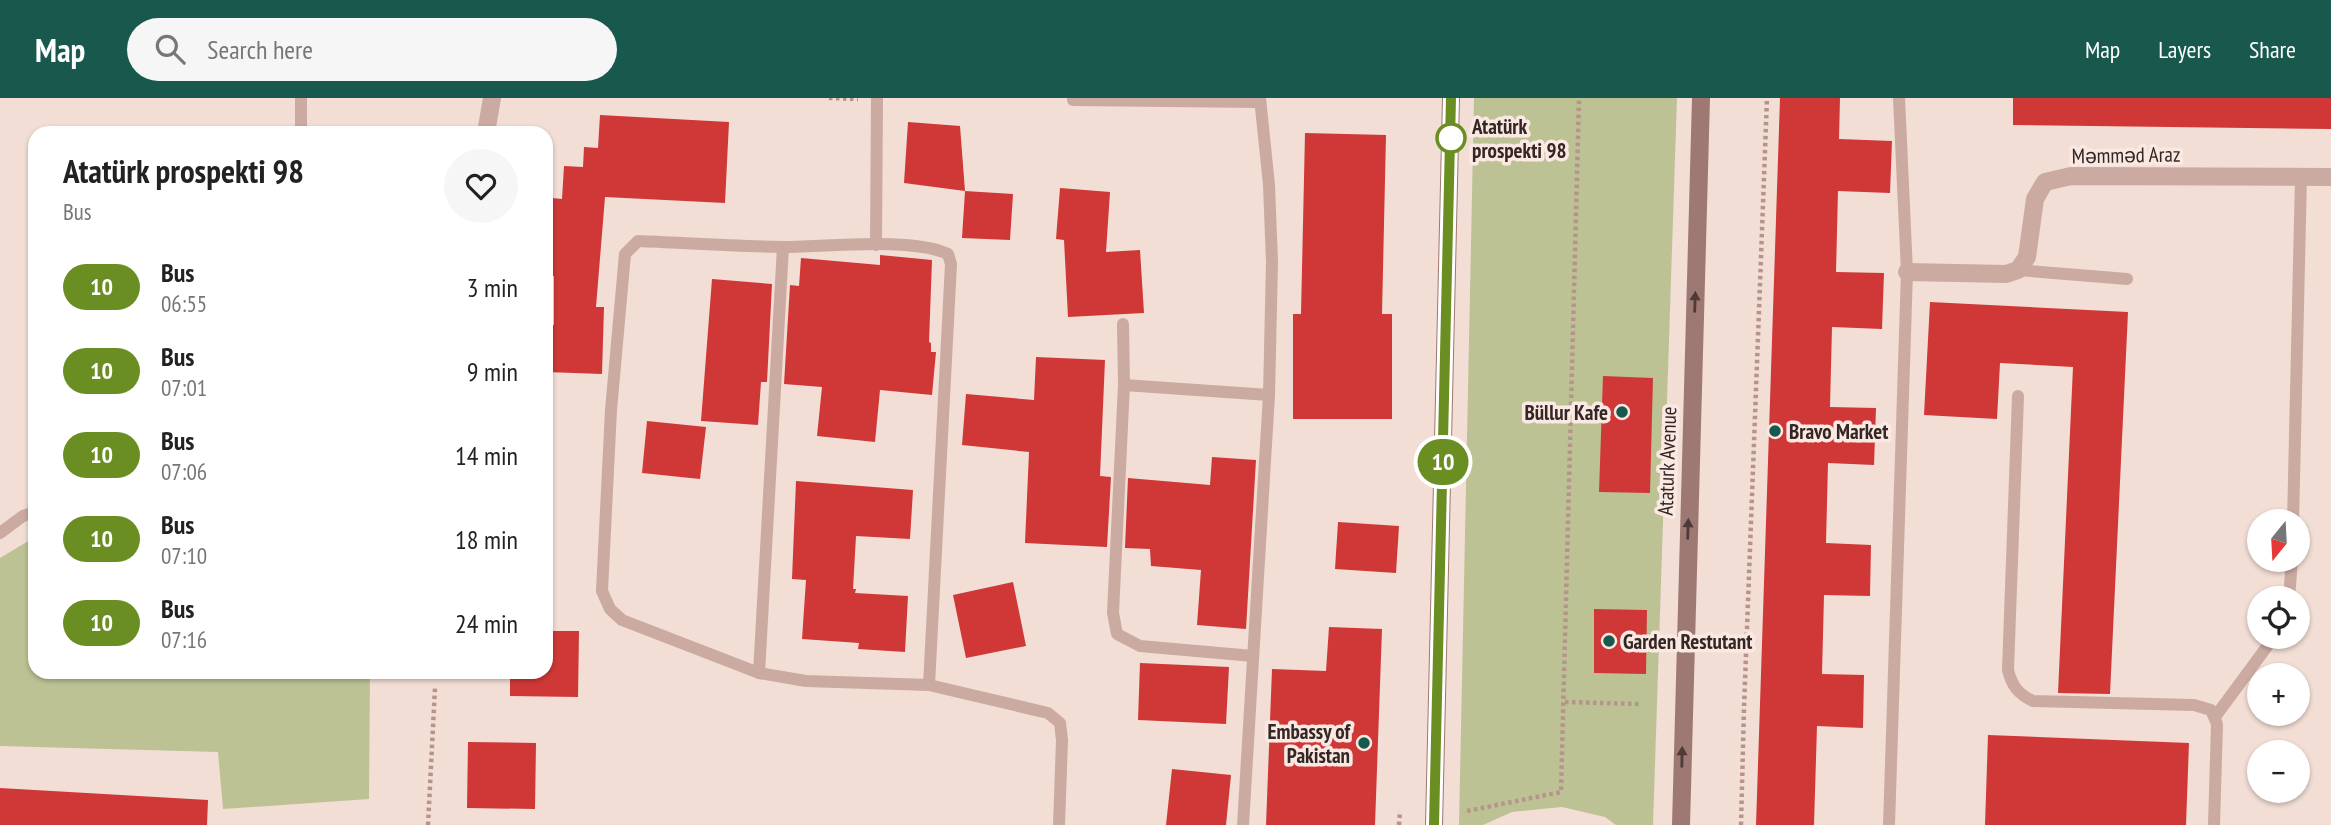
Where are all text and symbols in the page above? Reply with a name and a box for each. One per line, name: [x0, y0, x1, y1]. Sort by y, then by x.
search box: [127, 18, 617, 81]
text: Map: [35, 28, 85, 71]
icon: search: [151, 30, 189, 68]
text: Search here: [207, 33, 313, 66]
text: Map: [2085, 34, 2120, 65]
text: Layers: [2158, 34, 2211, 65]
text: Share: [2249, 34, 2296, 65]
place label: Atatürk prospekti 98: [1471, 113, 1566, 164]
marker: Atatürk prospekti 98: [1436, 123, 1466, 153]
street label: Məmməd Araz: [2071, 141, 2181, 169]
text: Atatürk prospekti 98: [63, 149, 304, 192]
button: heart: [444, 149, 518, 223]
text: Bus: [63, 197, 92, 226]
text: Bus: [161, 256, 194, 289]
text: 10: [90, 271, 113, 302]
text: 3 min: [467, 271, 518, 304]
text: 06:55: [161, 289, 207, 318]
one-way arrow: [1689, 291, 1701, 313]
text: Bus: [161, 340, 194, 373]
text: 10: [90, 355, 113, 386]
text: 9 min: [467, 355, 518, 388]
text: 07:01: [161, 373, 207, 402]
place label: Büllur Kafe: [1524, 399, 1608, 426]
marker: Büllur Kafe: [1614, 404, 1630, 420]
street label: Ataturk Avenue: [1652, 406, 1682, 516]
place label: Bravo Market: [1789, 418, 1888, 445]
marker: Bravo Market: [1767, 423, 1783, 439]
text: Bus: [161, 424, 194, 457]
text: 10: [90, 439, 113, 470]
text: 14 min: [455, 439, 518, 472]
line badge: 10: [1412, 439, 1474, 485]
text: 10: [1432, 446, 1454, 477]
text: 07:06: [161, 457, 207, 486]
text: Bus: [161, 508, 194, 541]
north arrow: [2247, 509, 2310, 572]
map controls: [2247, 509, 2310, 803]
one-way arrow: [1682, 518, 1694, 540]
text: 10: [90, 523, 113, 554]
text: 18 min: [455, 523, 518, 556]
text: 07:10: [161, 541, 207, 570]
button: locate: [2247, 586, 2310, 649]
text: Bus: [161, 592, 194, 625]
text: 10: [90, 607, 113, 638]
text: 24 min: [455, 607, 518, 640]
text: 07:16: [161, 625, 207, 654]
place label: Garden Restutant: [1623, 628, 1752, 655]
marker: Garden Restutant: [1601, 633, 1617, 649]
button: +: [2247, 663, 2310, 726]
place label: Embassy of Pakistan: [1268, 718, 1351, 769]
marker: Embassy of Pakistan: [1356, 735, 1372, 751]
button: −: [2247, 740, 2310, 803]
one-way arrow: [1677, 746, 1688, 768]

